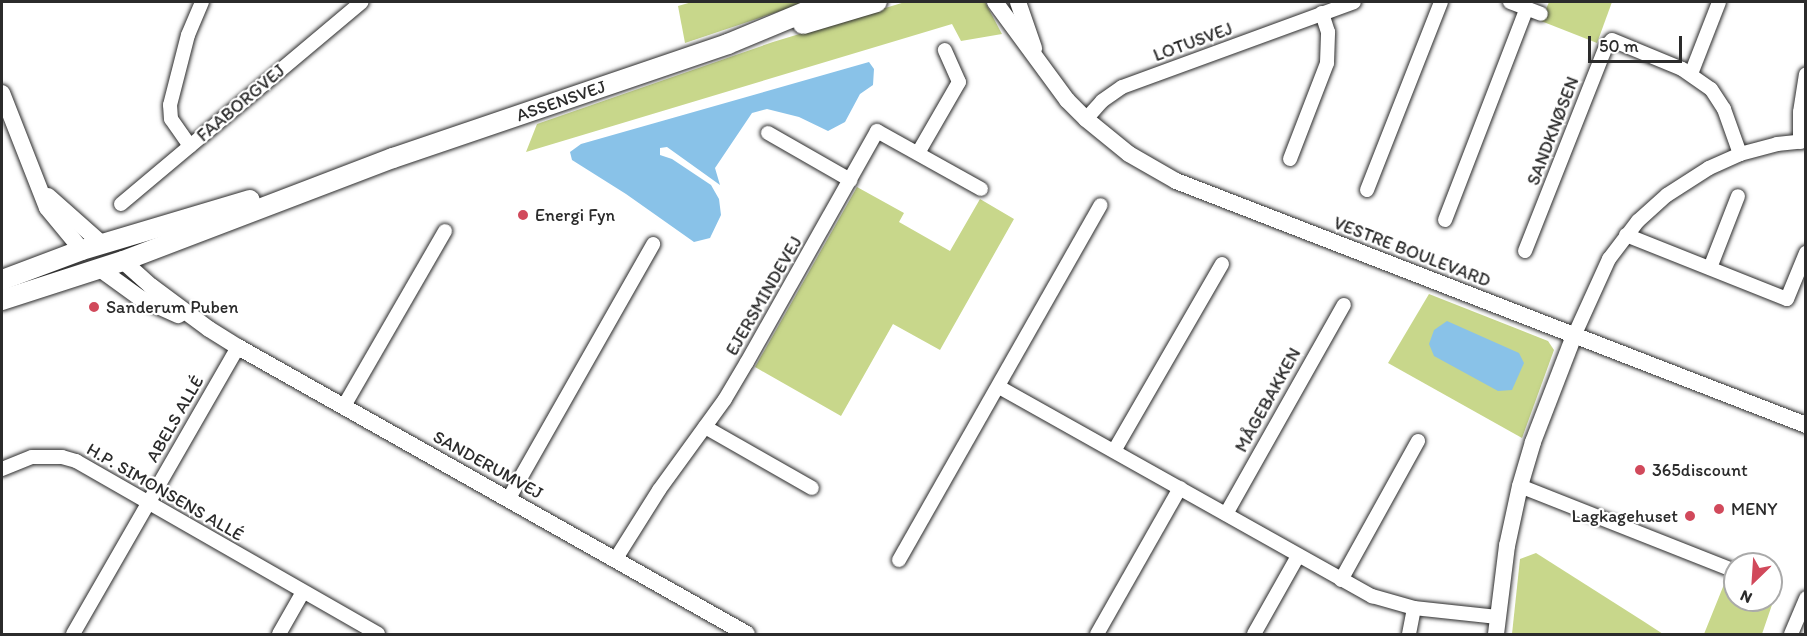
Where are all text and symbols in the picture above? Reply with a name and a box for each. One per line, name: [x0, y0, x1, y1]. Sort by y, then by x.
street label: LOTUSVEJ: [1150, 18, 1236, 66]
scale bar: [1591, 24, 1686, 62]
text: 50 m: [1599, 35, 1639, 57]
street label: FAABORGVEJ: [192, 60, 290, 146]
street label: SANDKNØSEN: [1522, 74, 1584, 188]
street label: ASSENSVEJ: [513, 76, 609, 126]
place label: Energi Fyn: [535, 204, 615, 226]
marker: Energi Fyn: [516, 208, 530, 222]
street label: VESTRE BOULEVARD: [1331, 212, 1493, 292]
street label: EJERSMINDEVEJ: [721, 233, 807, 359]
place label: Sanderum Puben: [106, 296, 238, 318]
marker: Sanderum Puben: [87, 300, 101, 314]
street label: MÅGEBAKKEN: [1230, 344, 1306, 456]
street label: ABELS ALLÉ: [142, 372, 208, 466]
street label: SANDERUMVEJ: [429, 426, 547, 504]
street label: H.P. SIMONSENS ALLÉ: [82, 438, 248, 546]
place label: 365discount: [1652, 459, 1748, 481]
marker: 365discount: [1633, 463, 1647, 477]
place label: MENY: [1731, 498, 1777, 520]
marker: MENY: [1712, 502, 1726, 516]
place label: Lagkagehuset: [1571, 505, 1678, 527]
marker: Lagkagehuset: [1683, 509, 1697, 523]
north arrow: [1723, 552, 1783, 612]
text: N: [1737, 586, 1755, 608]

